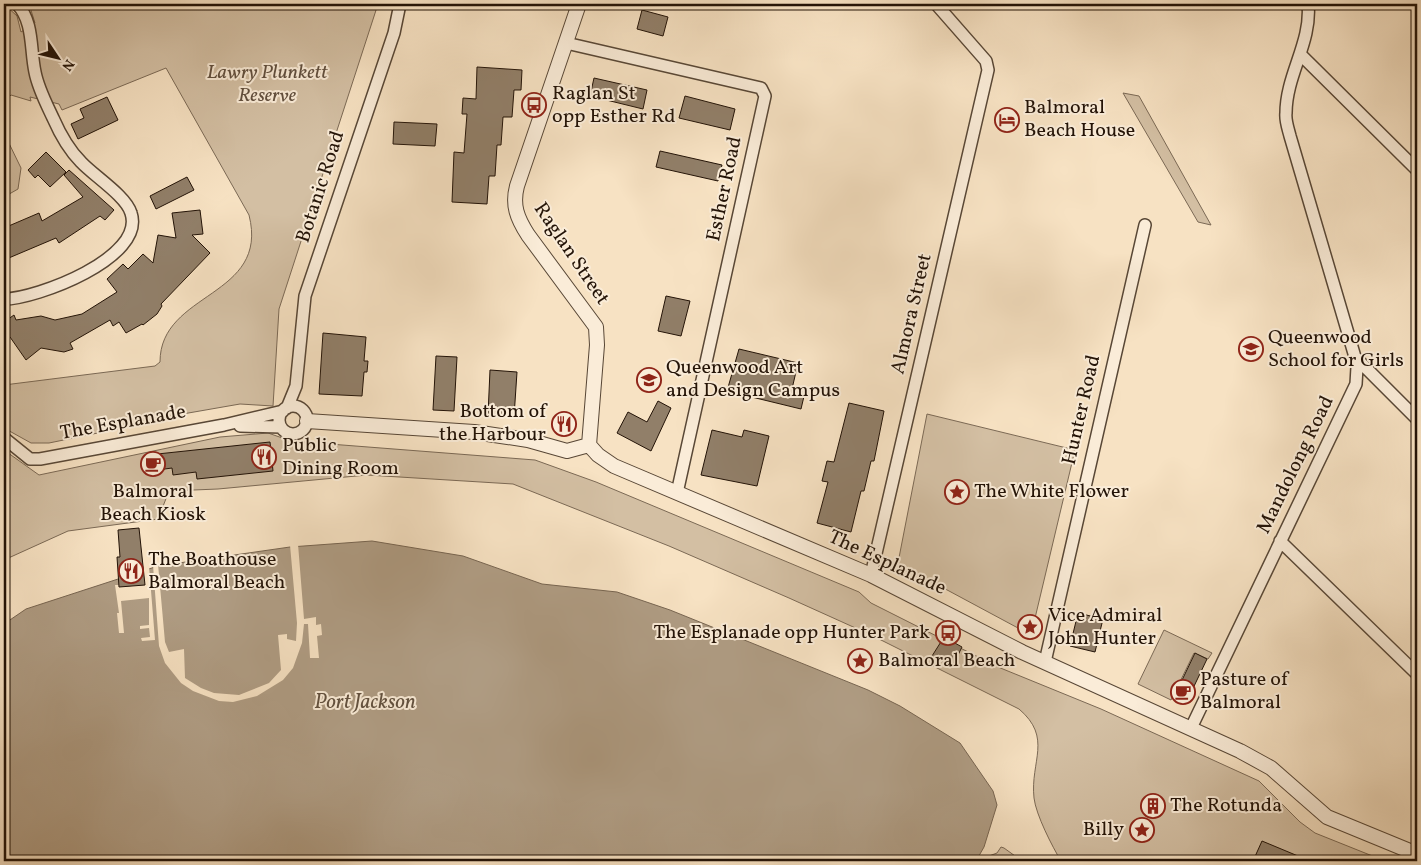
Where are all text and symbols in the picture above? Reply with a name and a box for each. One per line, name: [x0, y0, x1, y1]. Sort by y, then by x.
north arrow: [32, 32, 82, 82]
text: N: [57, 55, 78, 74]
park label: Lawry Plunkett Reserve: [207, 59, 328, 110]
place label: Raglan St opp Esther Rd: [552, 80, 676, 131]
bus stop icon: Raglan St opp Esther Rd: [521, 92, 547, 118]
place label: Balmoral Beach House: [1024, 94, 1135, 145]
hotel icon: Balmoral Beach House: [994, 107, 1020, 133]
street label: Botanic Road: [290, 127, 352, 247]
street label: Esther Road: [700, 134, 750, 244]
street label: Raglan Street: [526, 197, 616, 311]
street label: Almora Street: [885, 251, 939, 377]
place label: Queenwood School for Girls: [1268, 324, 1404, 375]
school or university icon: Queenwood School for Girls: [1238, 336, 1264, 362]
street label: Hunter Road: [1056, 352, 1108, 468]
place label: Queenwood Art and Design Campus: [666, 354, 840, 405]
school or university icon: Queenwood Art and Design Campus: [636, 367, 662, 393]
street label: Mandolong Road: [1250, 391, 1342, 539]
street label: The Esplanade: [58, 398, 188, 448]
place label: Bottom of the Harbour: [439, 398, 548, 449]
restaurant icon: Bottom of the Harbour: [551, 411, 577, 437]
place label: Public Dining Room: [282, 432, 399, 483]
restaurant icon: Public Dining Room: [251, 444, 277, 470]
cafe icon: Balmoral Beach Kiosk: [140, 451, 166, 477]
place label: Balmoral Beach Kiosk: [100, 478, 206, 529]
place label: The White Flower: [974, 478, 1129, 506]
place icon: The White Flower: [944, 479, 970, 505]
street label: The Esplanade: [823, 523, 951, 603]
place label: The Boathouse Balmoral Beach: [148, 546, 285, 597]
restaurant icon: The Boathouse Balmoral Beach: [118, 558, 144, 584]
place label: Vice Admiral John Hunter: [1048, 602, 1162, 653]
place icon: Vice Admiral John Hunter: [1017, 614, 1043, 640]
place label: The Esplanade opp Hunter Park: [653, 619, 930, 647]
bus stop icon: The Esplanade opp Hunter Park: [935, 620, 961, 646]
place label: Balmoral Beach: [878, 647, 1015, 675]
place icon: Balmoral Beach: [847, 648, 873, 674]
place label: Pasture of Balmoral: [1200, 666, 1290, 717]
cafe icon: Pasture of Balmoral: [1170, 679, 1196, 705]
water label: Port Jackson: [314, 688, 416, 717]
place label: The Rotunda: [1170, 792, 1282, 820]
building icon: The Rotunda: [1140, 793, 1166, 819]
place label: Billy: [1083, 816, 1124, 844]
place icon: Billy: [1129, 817, 1155, 843]

